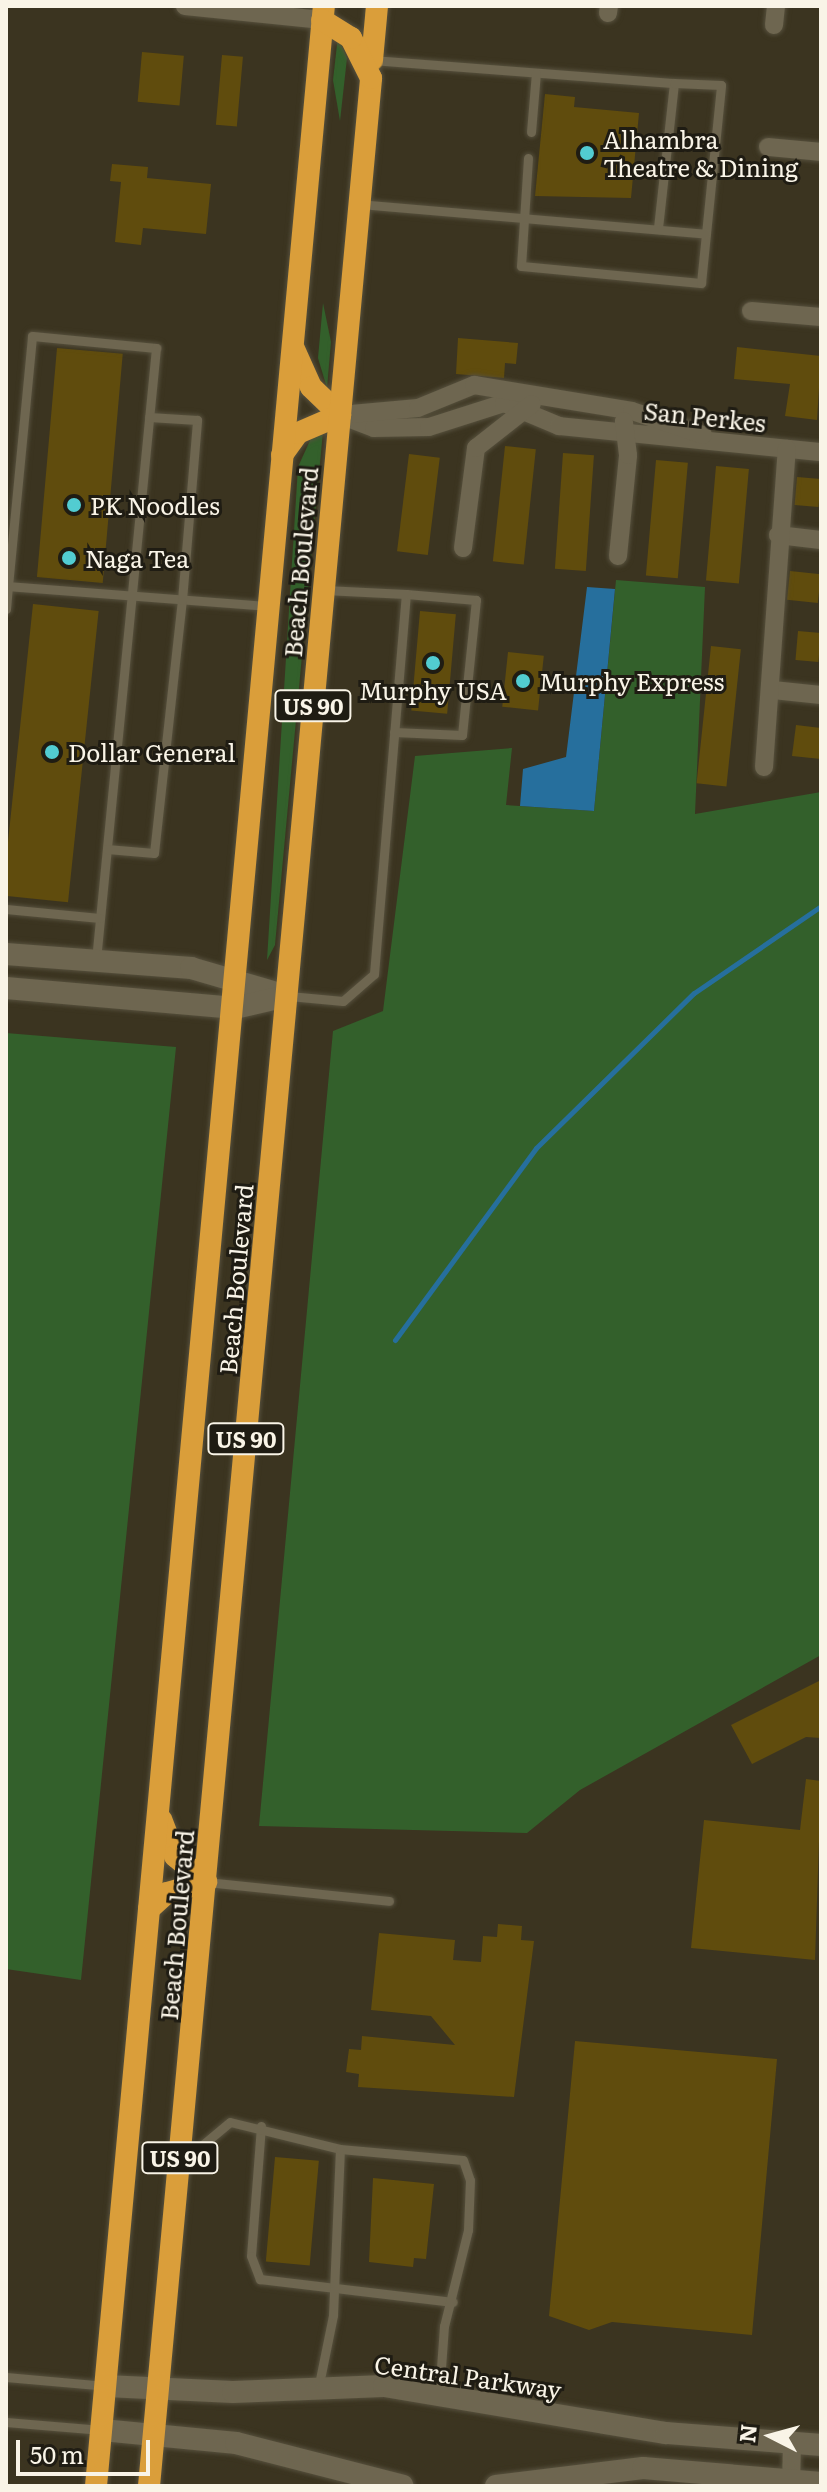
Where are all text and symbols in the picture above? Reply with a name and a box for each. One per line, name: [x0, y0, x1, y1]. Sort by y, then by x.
place label: Alhambra Theatre & Dining: [603, 125, 798, 181]
marker: Alhambra Theatre & Dining: [578, 144, 596, 162]
street label: San Perkes: [643, 395, 767, 437]
street label: Beach Boulevard: [277, 466, 323, 658]
place label: PK Noodles: [90, 491, 220, 519]
marker: PK Noodles: [65, 496, 83, 514]
place label: Naga Tea: [85, 544, 189, 572]
marker: Naga Tea: [60, 549, 78, 567]
marker: Murphy USA: [424, 654, 442, 672]
place label: Murphy Express: [539, 667, 724, 695]
marker: Murphy Express: [514, 672, 532, 690]
place label: Murphy USA: [359, 676, 507, 704]
road number: US 90: [273, 688, 353, 724]
place label: Dollar General: [68, 738, 236, 766]
marker: Dollar General: [43, 743, 61, 761]
street label: Beach Boulevard: [212, 1183, 258, 1375]
road number: US 90: [206, 1421, 286, 1457]
street label: Beach Boulevard: [153, 1829, 199, 2021]
road number: US 90: [140, 2140, 220, 2176]
street label: Central Parkway: [373, 2349, 563, 2403]
north arrow: [731, 2396, 811, 2476]
text: N: [729, 2423, 764, 2444]
scale bar: [20, 2424, 154, 2474]
text: 50 m: [30, 2436, 84, 2471]

